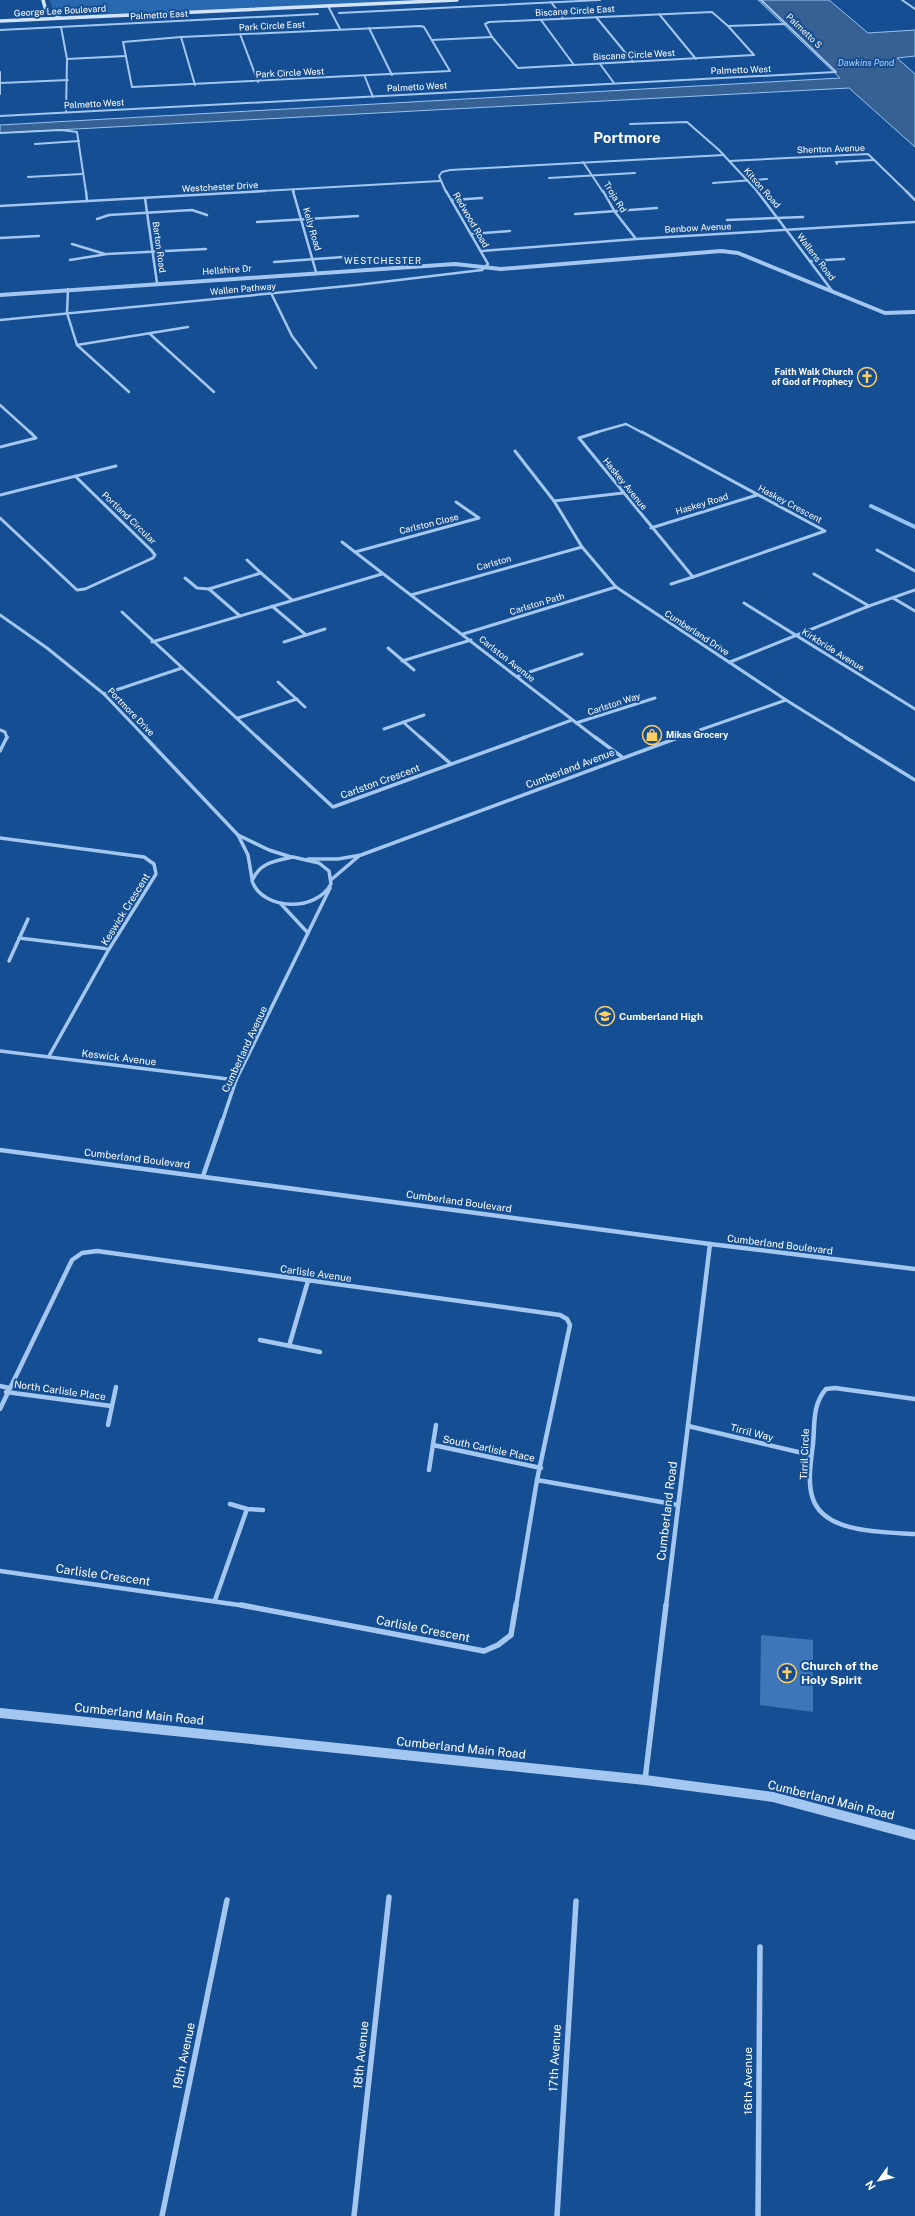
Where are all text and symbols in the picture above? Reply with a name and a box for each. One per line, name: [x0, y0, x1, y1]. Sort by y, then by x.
street label: George Lee Boulevard: [14, 3, 106, 18]
street label: Biscane Circle East: [535, 3, 616, 18]
street label: Palmetto East: [130, 7, 189, 22]
street label: Palmetto S: [784, 11, 825, 50]
street label: Park Circle East: [239, 18, 306, 33]
street label: Biscane Circle West: [592, 47, 676, 62]
water label: Dawkins Pond: [838, 57, 895, 68]
street label: Palmetto West: [710, 63, 772, 76]
street label: Park Circle West: [255, 65, 325, 80]
street label: Palmetto West: [386, 79, 448, 94]
street label: Palmetto West: [63, 96, 125, 111]
district label: Portmore: [593, 129, 661, 146]
street label: Shenton Avenue: [797, 142, 865, 155]
street label: Kitson Road: [742, 165, 783, 210]
street label: Westchester Drive: [182, 179, 258, 194]
street label: Troja Rd: [602, 179, 629, 214]
street label: Redwood Road: [451, 190, 492, 250]
street label: Kelly Road: [301, 206, 324, 252]
street label: Benbow Avenue: [664, 220, 732, 235]
street label: Barton Road: [150, 221, 169, 273]
street label: Wallens Road: [795, 231, 838, 283]
district label: WESTCHESTER: [344, 255, 422, 266]
street label: Hellshire Dr: [202, 262, 253, 277]
street label: Wallen Pathway: [209, 280, 277, 297]
place label: Faith Walk Church of God of Prophecy: [772, 366, 853, 387]
church icon: Faith Walk Church of God of Prophecy: [856, 366, 878, 388]
street label: Haskey Avenue: [601, 455, 650, 512]
street label: Haskey Crescent: [756, 482, 825, 525]
street label: Portland Circular: [100, 489, 159, 547]
street label: Haskey Road: [674, 490, 730, 517]
street label: Carlston Close: [398, 511, 460, 536]
street label: Carlston: [475, 552, 512, 573]
street label: Carlston Path: [508, 590, 566, 617]
street label: Cumberland Drive: [663, 607, 732, 658]
street label: Kirkbride Avenue: [800, 626, 867, 673]
street label: Carlston Avenue: [477, 633, 538, 684]
street label: Portmore Drive: [106, 685, 157, 738]
street label: Carlston Way: [586, 690, 642, 717]
shop icon: Mikas Grocery: [641, 724, 663, 746]
place label: Mikas Grocery: [666, 729, 728, 740]
street label: Cumberland Avenue: [524, 745, 616, 790]
street label: Carlston Crescent: [339, 761, 421, 801]
street label: Keswick Crescent: [98, 871, 152, 947]
street label: Cumberland Avenue: [219, 1004, 269, 1094]
school or university icon: Cumberland High: [594, 1005, 616, 1027]
place label: Cumberland High: [619, 1010, 703, 1022]
street label: Keswick Avenue: [81, 1046, 157, 1068]
street label: Cumberland Boulevard: [83, 1146, 191, 1170]
street label: Cumberland Boulevard: [405, 1188, 513, 1214]
street label: Cumberland Boulevard: [726, 1232, 834, 1256]
street label: Carlisle Avenue: [280, 1262, 353, 1284]
street label: North Carlisle Place: [13, 1378, 107, 1402]
street label: Tirril Way: [729, 1421, 775, 1443]
street label: Tirril Circle: [797, 1428, 811, 1480]
street label: South Carlisle Place: [442, 1432, 536, 1464]
street label: Cumberland Road: [654, 1461, 680, 1561]
street label: Carlisle Crescent: [55, 1561, 152, 1589]
street label: Carlisle Crescent: [375, 1613, 471, 1645]
place label: Church of the Holy Spirit: [801, 1659, 878, 1687]
church icon: Church of the Holy Spirit: [776, 1662, 798, 1684]
street label: Cumberland Main Road: [74, 1700, 204, 1728]
street label: Cumberland Main Road: [396, 1734, 526, 1762]
street label: Cumberland Main Road: [766, 1777, 896, 1823]
street label: 18th Avenue: [350, 2020, 372, 2090]
street label: 19th Avenue: [170, 2021, 198, 2091]
street label: 17th Avenue: [546, 2024, 564, 2092]
street label: 16th Avenue: [741, 2047, 755, 2115]
north arrow: [859, 2160, 899, 2200]
text: N: [863, 2179, 878, 2192]

